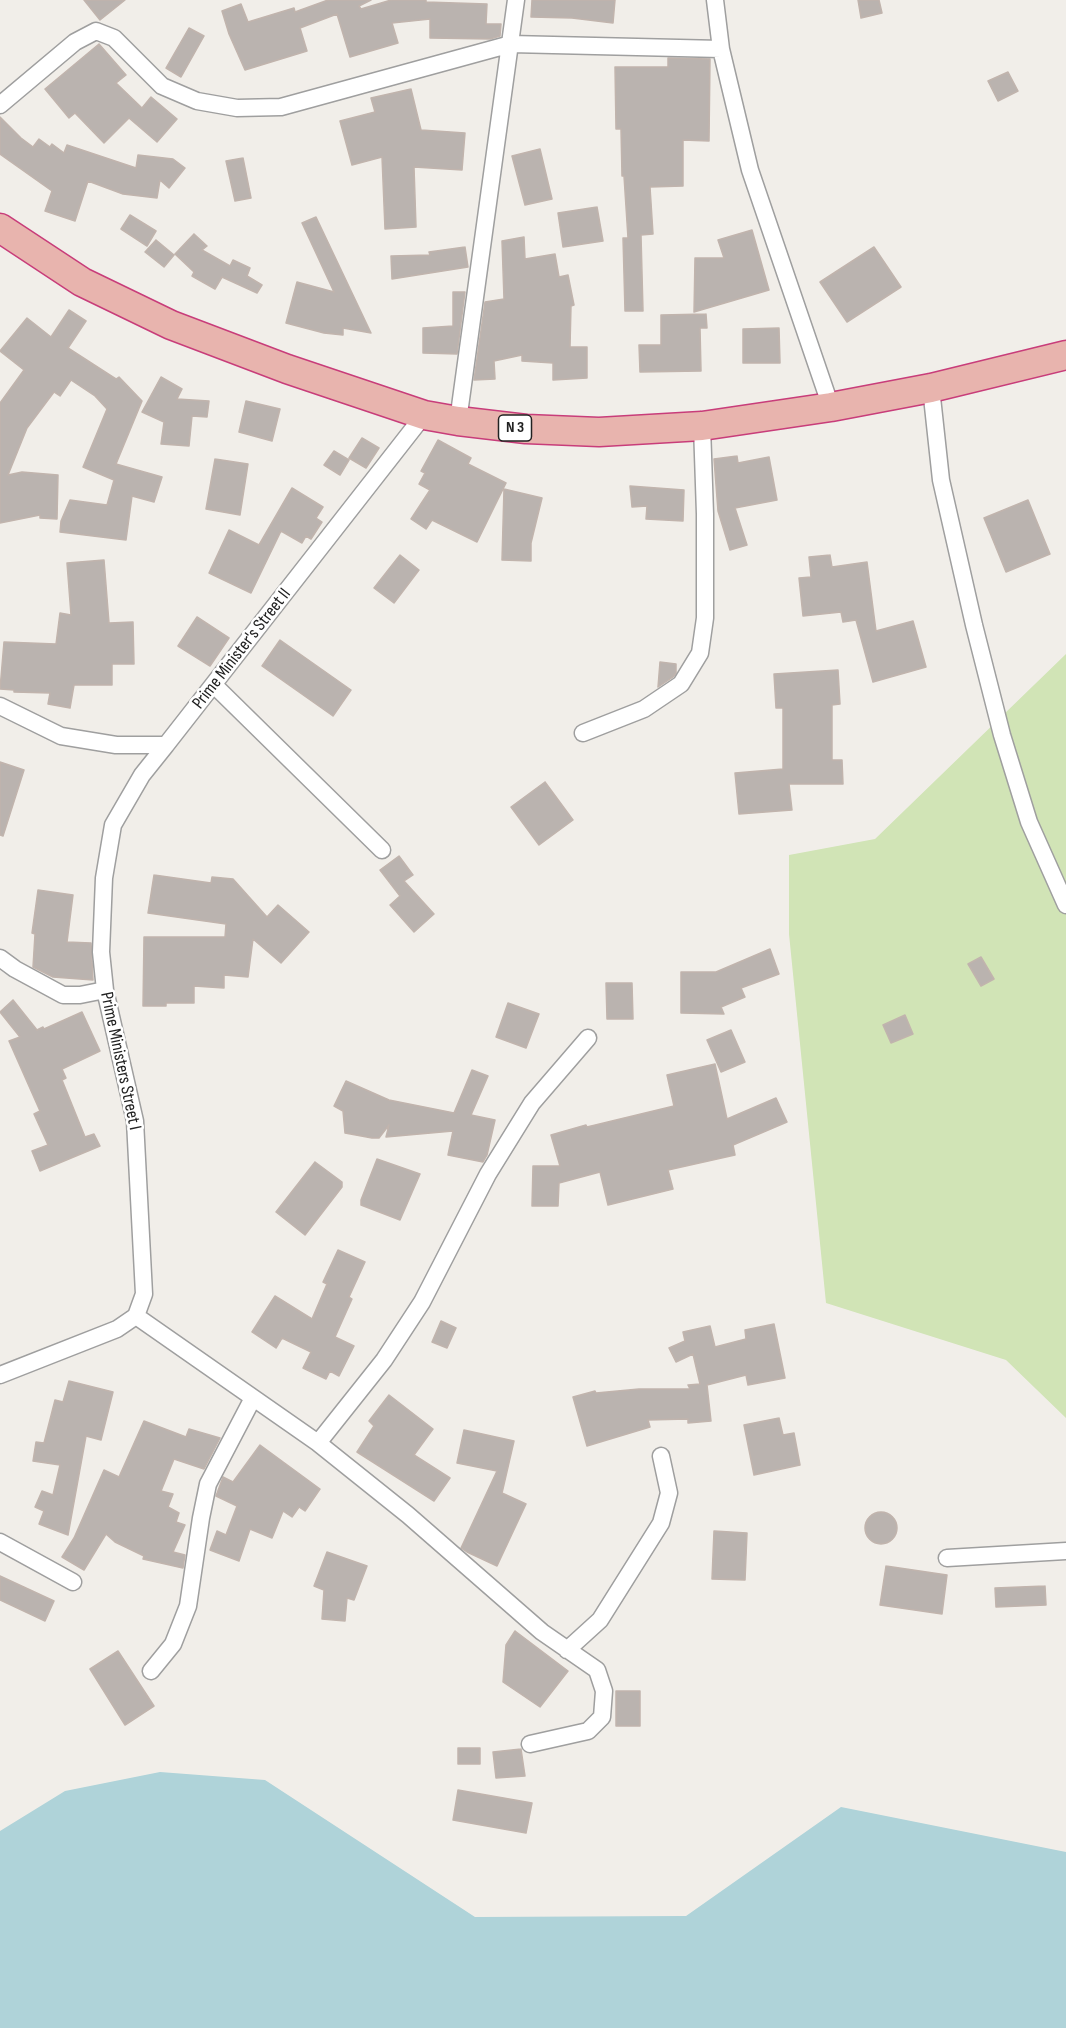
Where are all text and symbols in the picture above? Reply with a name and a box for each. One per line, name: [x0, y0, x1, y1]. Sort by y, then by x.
road number: N 3: [498, 415, 532, 441]
street label: Prime Minister's Street II: [188, 584, 296, 714]
street label: Prime Ministers Street I: [95, 990, 145, 1132]

